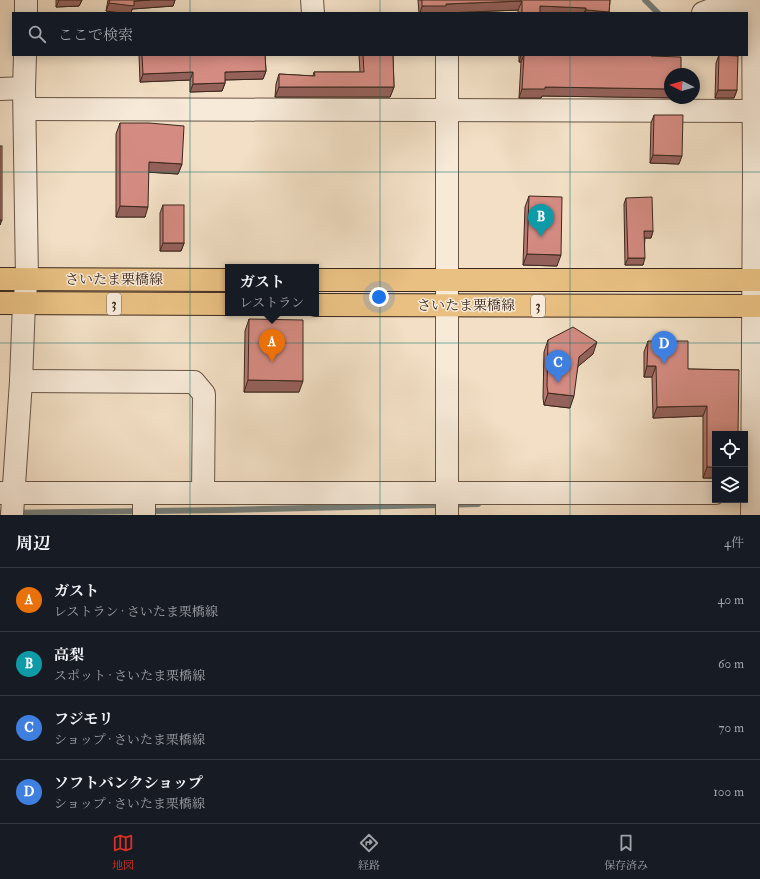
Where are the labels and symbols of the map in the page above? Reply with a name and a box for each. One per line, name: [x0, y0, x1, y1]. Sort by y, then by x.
north arrow: [664, 68, 700, 104]
pin: B: [528, 204, 554, 237]
street label: さいたま栗橋線: [65, 271, 163, 288]
your location: [369, 287, 389, 307]
road number: 3: [107, 293, 121, 315]
road number: 3: [531, 295, 545, 317]
street label: さいたま栗橋線: [417, 297, 515, 314]
pin: A: [259, 329, 285, 362]
pin: D: [651, 331, 677, 364]
pin: C: [545, 350, 571, 383]

